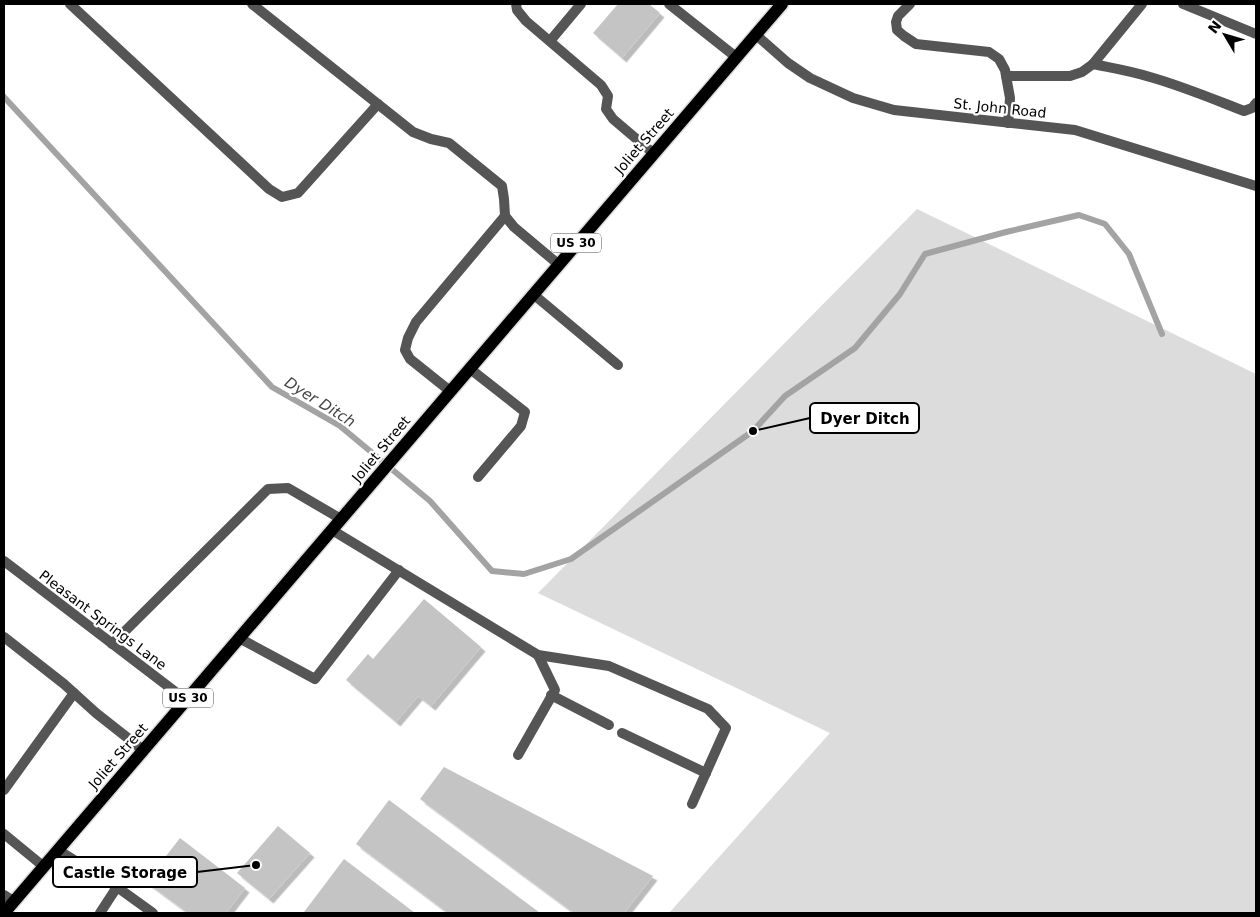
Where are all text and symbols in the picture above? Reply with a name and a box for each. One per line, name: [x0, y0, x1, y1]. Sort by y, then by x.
north arrow: [1200, 10, 1250, 60]
text: N: [1205, 17, 1225, 37]
street label: St. John Road: [953, 95, 1047, 121]
street label: Joliet Street: [611, 105, 677, 178]
road number: US 30: [551, 234, 601, 252]
water label: Dyer Ditch: [281, 373, 359, 431]
callout: Dyer Ditch: [810, 403, 919, 433]
text: Dyer Ditch: [820, 410, 910, 428]
street label: Joliet Street: [348, 412, 414, 486]
street label: Pleasant Springs Lane: [36, 567, 170, 673]
road number: US 30: [163, 688, 213, 708]
street label: Joliet Street: [85, 720, 151, 793]
callout: Castle Storage: [53, 857, 197, 887]
text: Castle Storage: [63, 864, 187, 882]

